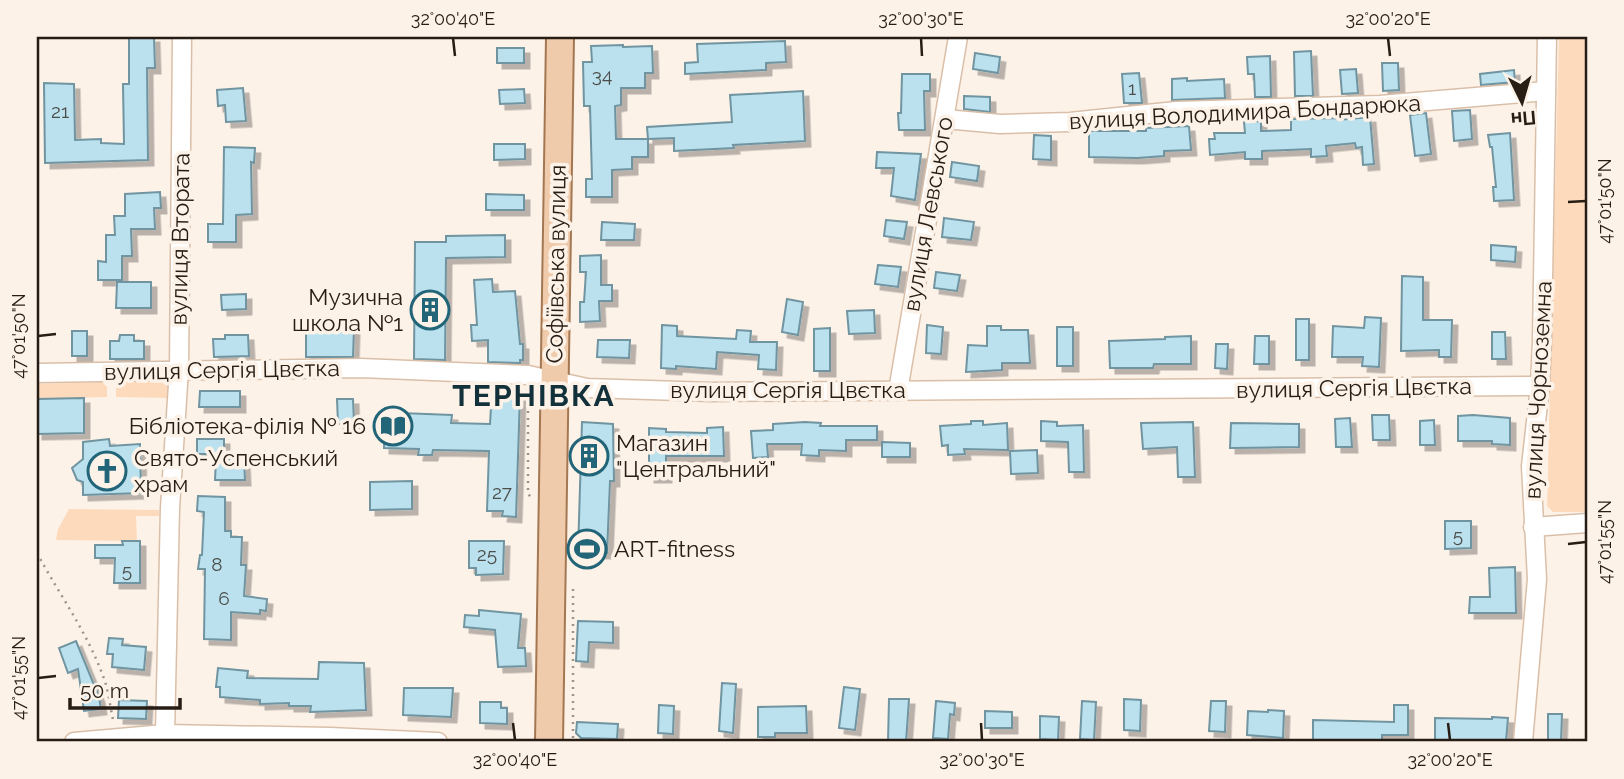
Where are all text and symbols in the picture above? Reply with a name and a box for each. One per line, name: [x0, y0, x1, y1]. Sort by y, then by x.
text: 32°00'40"E: [411, 8, 495, 29]
text: 32°00'30"E: [878, 8, 964, 29]
text: 32°00'20"E: [1345, 8, 1431, 29]
house number: 34: [592, 64, 612, 86]
north arrow: [1488, 66, 1558, 136]
house number: 1: [1128, 77, 1136, 99]
street label: вулиця Володимира Бондарюка: [1068, 89, 1422, 134]
house number: 21: [51, 100, 69, 122]
text: Пн: [1510, 107, 1537, 131]
street label: вулиця Левського: [897, 115, 958, 313]
street label: вулиця Втората: [164, 152, 195, 325]
text: 47°01'50"N: [1594, 158, 1615, 244]
street label: Софіївська вулиця: [540, 164, 571, 364]
street label: вулиця Чорноземна: [1518, 280, 1557, 500]
place label: Музична школа №1: [292, 283, 403, 336]
building icon: Музична школа №1: [409, 289, 451, 331]
text: 47°01'50"N: [8, 293, 29, 379]
street label: вулиця Сергія Цвєтка: [104, 354, 340, 385]
street label: вулиця Сергія Цвєтка: [1236, 372, 1472, 403]
street label: вулиця Сергія Цвєтка: [670, 376, 906, 403]
district label: ТЕРНІВКА: [452, 378, 616, 413]
library icon: Бібліотека-філія № 16: [372, 405, 414, 447]
place label: Бібліотека-філія № 16: [129, 412, 366, 439]
place label: Магазин "Центральний": [616, 429, 776, 482]
building icon: Магазин "Центральний": [568, 435, 610, 477]
place label: Свято-Успенський храм: [134, 444, 338, 497]
church icon: Свято-Успенський храм: [86, 450, 128, 492]
house number: 27: [492, 481, 512, 503]
text: 47°01'55"N: [1594, 500, 1615, 584]
house number: 5: [1453, 524, 1463, 546]
sports icon: ART-fitness: [566, 528, 608, 570]
place label: ART-fitness: [614, 535, 735, 562]
house number: 25: [477, 543, 497, 565]
house number: 8: [211, 553, 223, 575]
house number: 5: [122, 559, 132, 581]
house number: 6: [218, 587, 230, 609]
text: 47°01'55"N: [8, 636, 29, 720]
scale bar: [70, 667, 180, 711]
text: 50 m: [80, 678, 129, 703]
text: 32°00'40"E: [473, 749, 557, 770]
text: 32°00'30"E: [939, 749, 1025, 770]
text: 32°00'20"E: [1407, 749, 1493, 770]

